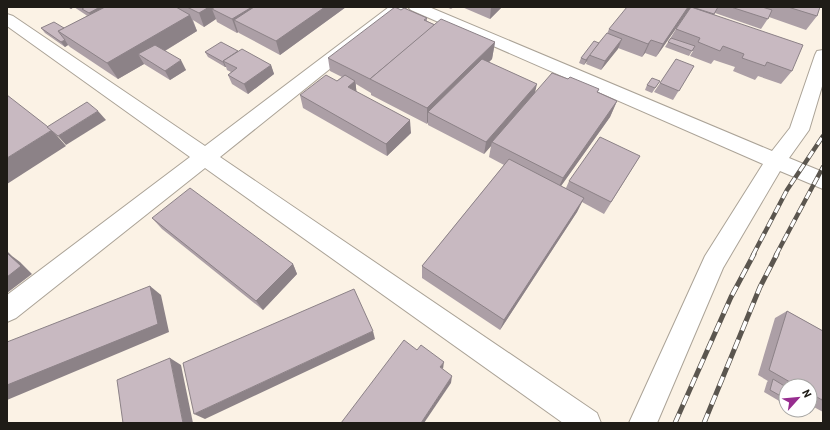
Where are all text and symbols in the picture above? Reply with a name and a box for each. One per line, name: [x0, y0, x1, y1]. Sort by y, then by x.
north arrow: [778, 378, 818, 418]
text: N: [800, 387, 815, 399]

